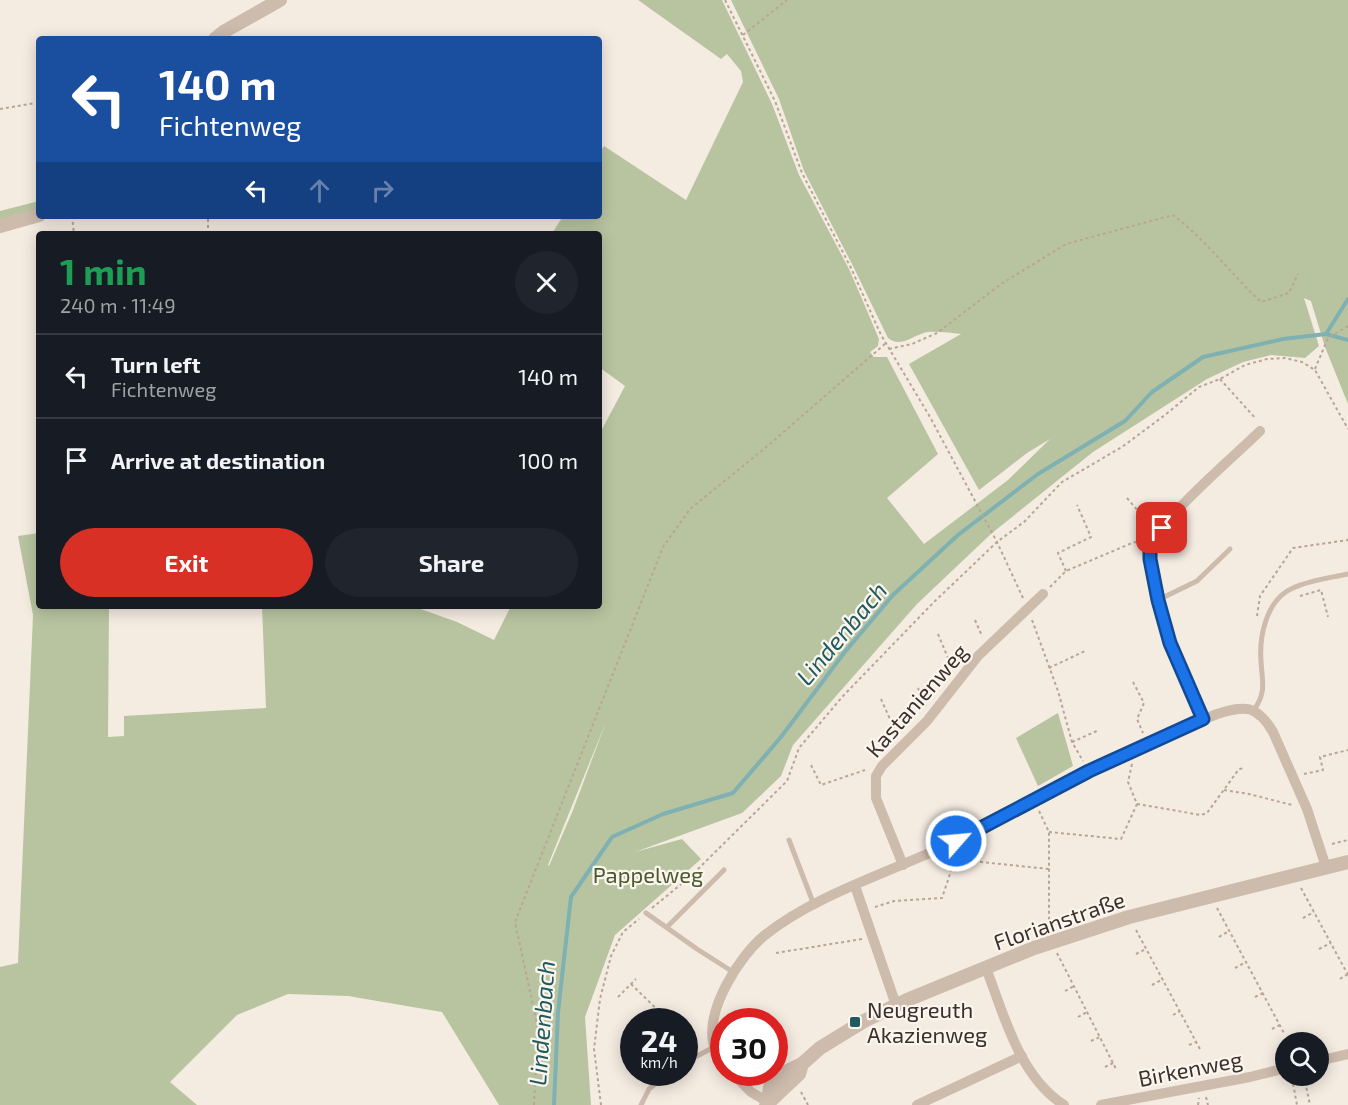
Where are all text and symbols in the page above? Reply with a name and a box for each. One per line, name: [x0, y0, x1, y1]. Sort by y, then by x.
text: 140 m: [159, 58, 276, 108]
icon: left: [60, 60, 138, 138]
text: Fichtenweg: [159, 109, 301, 141]
icon: left: [240, 174, 273, 207]
icon: ahead: [303, 174, 336, 207]
icon: right: [366, 174, 399, 207]
text: 1 min: [60, 249, 147, 292]
button: close: [515, 251, 578, 314]
text: 240 m · 11:49: [60, 293, 176, 317]
text: Turn left: [111, 351, 200, 377]
icon: left: [60, 360, 93, 393]
text: 140 m: [518, 363, 578, 389]
text: Fichtenweg: [111, 377, 216, 401]
icon: arrive: [60, 444, 93, 477]
text: Arrive at destination: [111, 447, 325, 473]
text: 100 m: [519, 447, 578, 473]
pin: [1136, 502, 1187, 553]
icon: arrive: [1145, 511, 1178, 544]
button: Exit: [60, 528, 313, 597]
button: Share: [325, 528, 578, 597]
water label: Lindenbach: [790, 576, 892, 690]
street label: Kastanienweg: [860, 638, 972, 762]
position arrow: [924, 809, 988, 873]
park label: Pappelweg: [593, 861, 703, 887]
street label: Florianstraße: [990, 885, 1128, 955]
water label: Lindenbach: [522, 959, 560, 1087]
place label: Neugreuth Akazienweg: [867, 996, 987, 1047]
speed limit sign: 30: [710, 1008, 788, 1086]
marker: Neugreuth Akazienweg: [848, 1015, 862, 1029]
text: 24: [641, 1022, 677, 1058]
map controls: [1275, 1032, 1329, 1086]
button: search: [1275, 1032, 1329, 1086]
street label: Birkenweg: [1136, 1045, 1244, 1091]
text: km/h: [640, 1053, 678, 1071]

